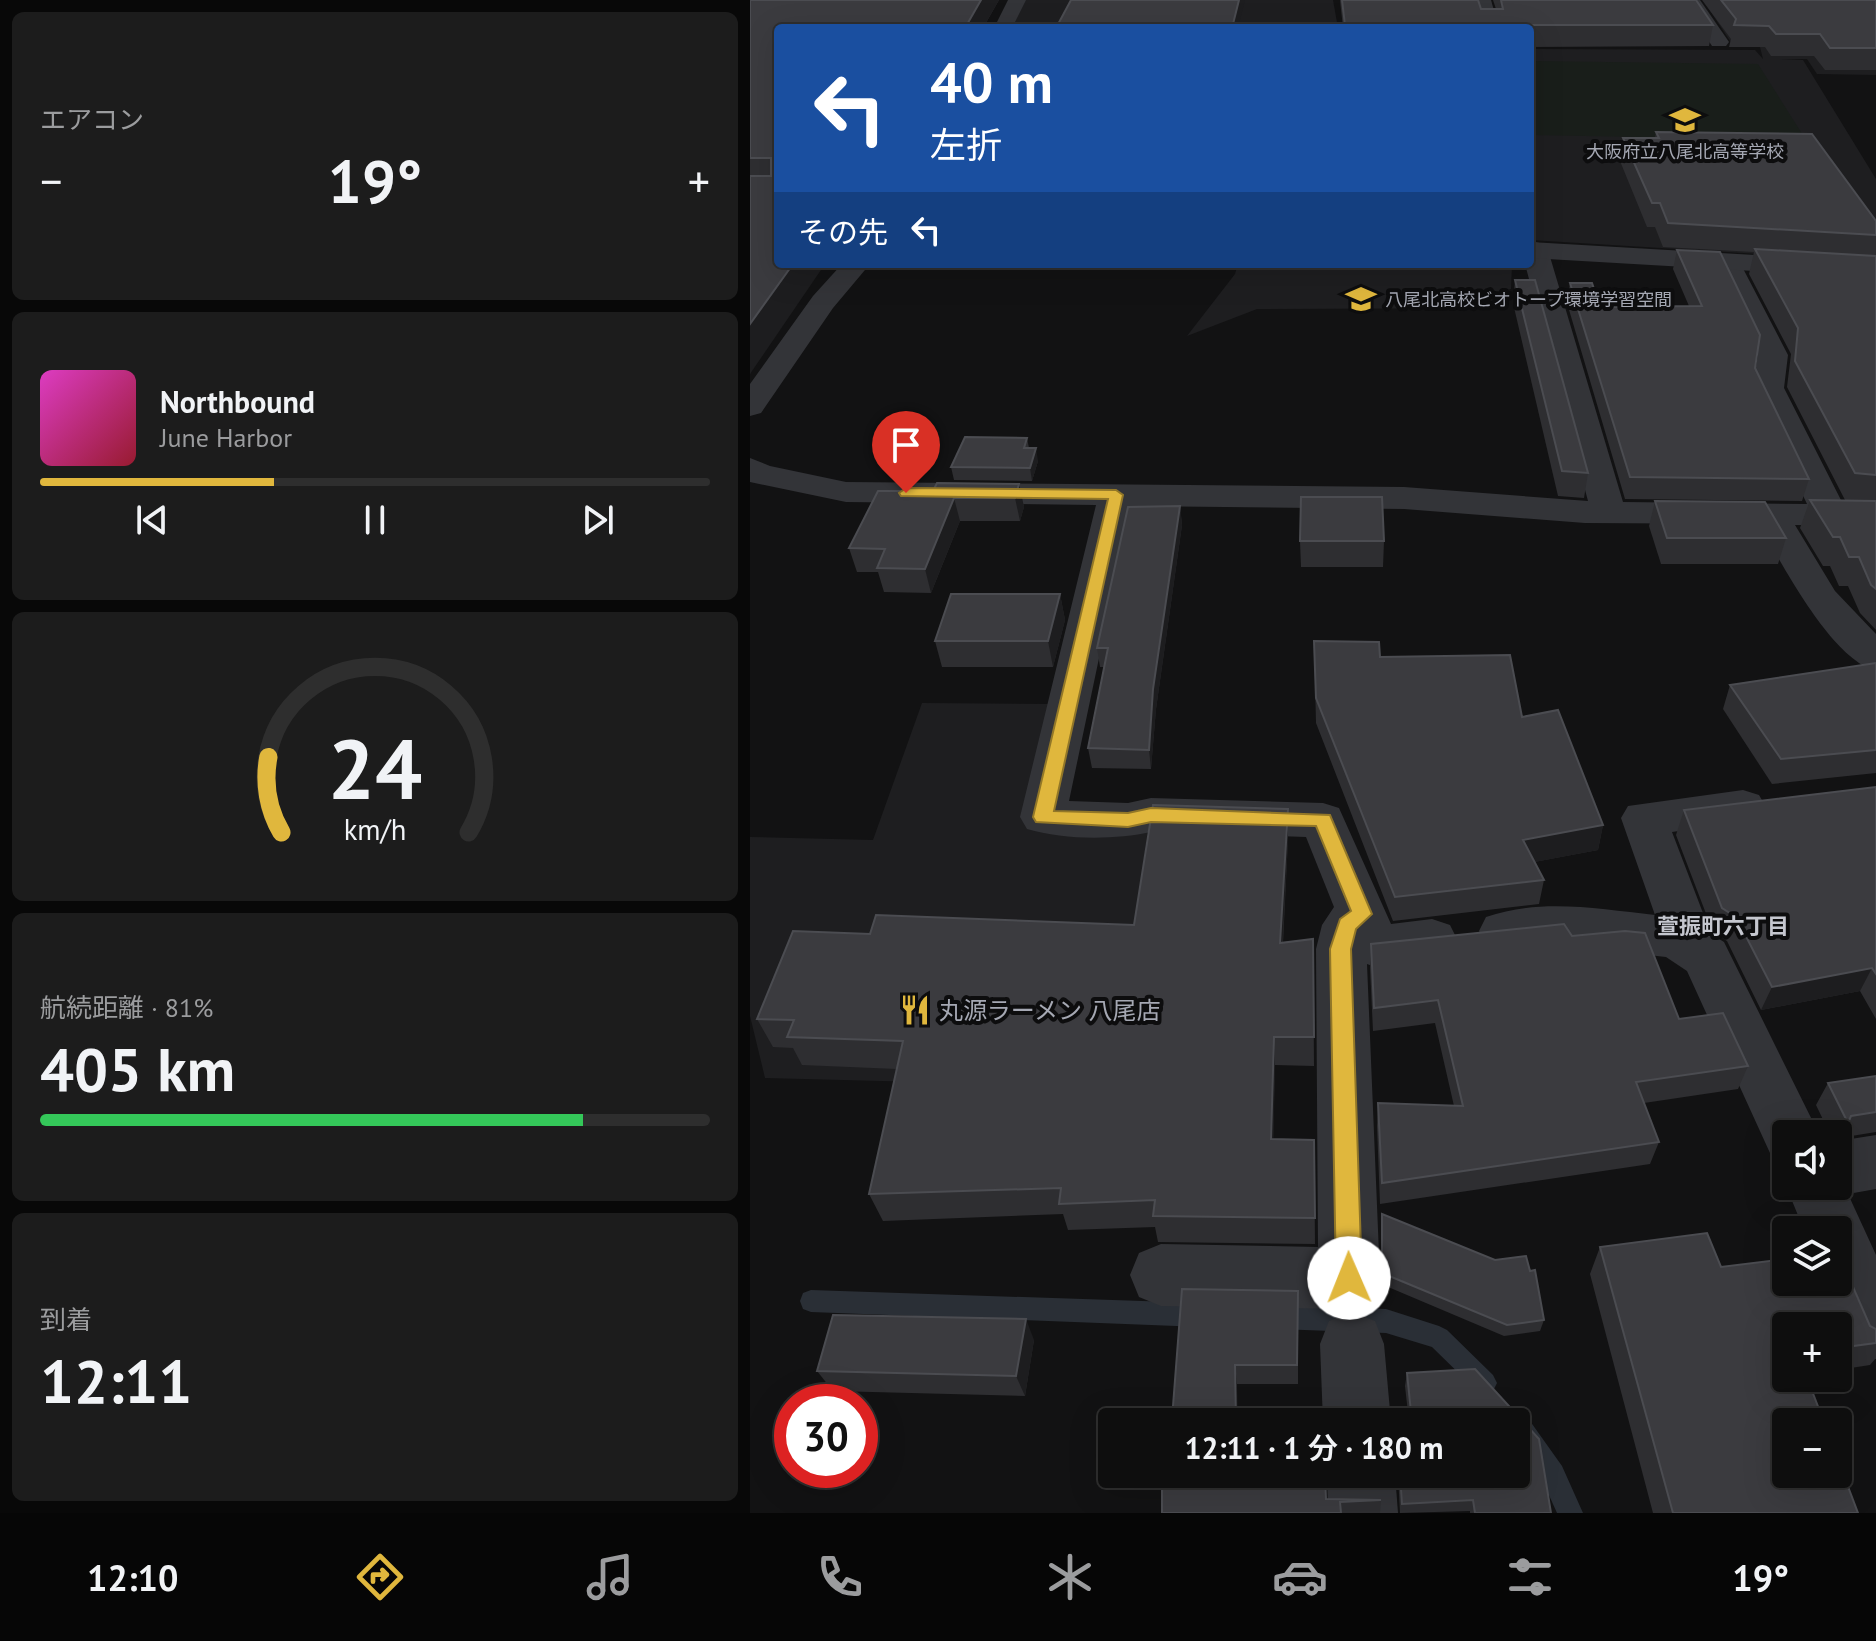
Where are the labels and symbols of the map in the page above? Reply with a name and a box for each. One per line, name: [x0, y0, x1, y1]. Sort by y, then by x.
school or university icon: 大阪府立八尾北高等学校: [1668, 103, 1702, 137]
place label: 大阪府立八尾北高等学校: [1586, 140, 1784, 163]
school or university icon: 八尾北高校ビオトープ環境学習空間: [1344, 282, 1378, 316]
place label: 八尾北高校ビオトープ環境学習空間: [1385, 288, 1672, 311]
pin: [872, 411, 940, 493]
district label: 萱振町六丁目: [1657, 912, 1789, 940]
restaurant icon: 丸源ラーメン 八尾店: [898, 993, 932, 1027]
place label: 丸源ラーメン 八尾店: [939, 995, 1160, 1026]
position arrow: [1307, 1236, 1391, 1320]
speed limit sign: 30: [774, 1384, 878, 1488]

